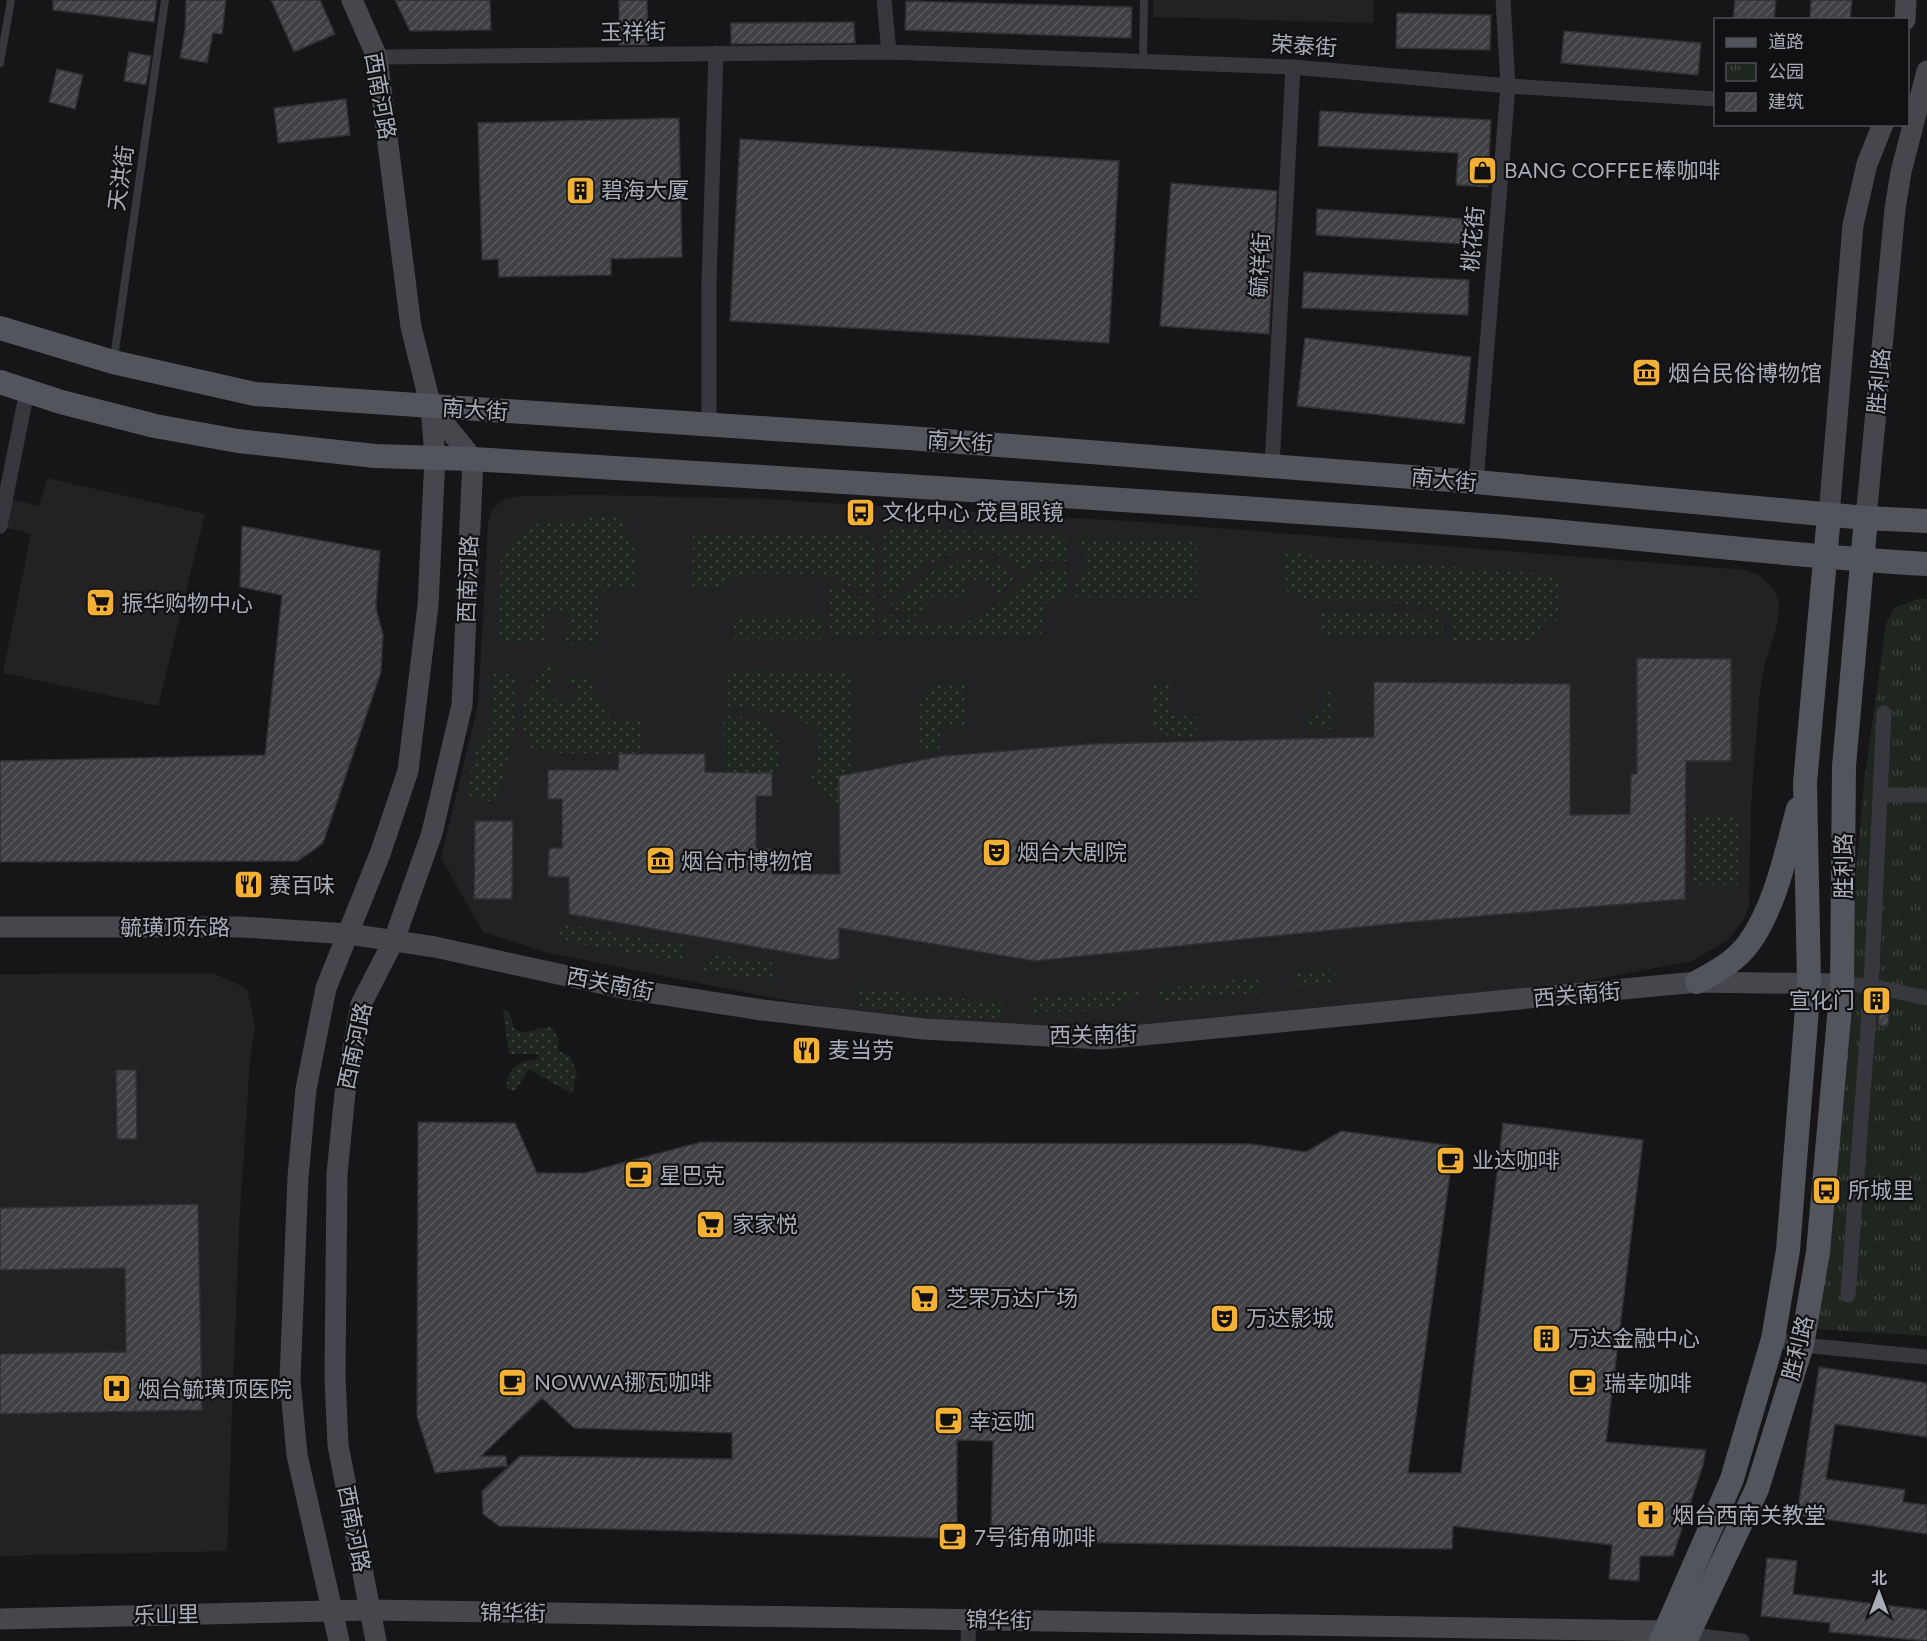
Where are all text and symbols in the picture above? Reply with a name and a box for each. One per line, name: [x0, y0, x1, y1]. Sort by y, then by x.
street label: 玉祥街: [600, 18, 666, 46]
legend: [1714, 18, 1909, 126]
street label: 荣泰街: [1270, 30, 1338, 62]
text: 道路: [1768, 31, 1804, 53]
street label: 西南河路: [359, 50, 401, 142]
text: 公园: [1768, 61, 1804, 83]
text: 建筑: [1768, 91, 1804, 113]
street label: 天洪街: [103, 143, 139, 213]
shop icon: BANG COFFEE棒咖啡: [1467, 154, 1499, 186]
place label: BANG COFFEE棒咖啡: [1504, 157, 1720, 184]
building icon: 碧海大厦: [564, 174, 596, 206]
place label: 碧海大厦: [601, 177, 689, 204]
street label: 桃花街: [1457, 205, 1489, 273]
street label: 毓祥街: [1245, 231, 1275, 299]
street label: 胜利路: [1863, 347, 1895, 415]
museum icon: 烟台民俗博物馆: [1631, 357, 1663, 389]
place label: 烟台民俗博物馆: [1668, 360, 1822, 387]
street label: 南大街: [441, 394, 509, 426]
street label: 南大街: [926, 426, 994, 458]
street label: 南大街: [1410, 464, 1478, 496]
bus stop icon: 文化中心 茂昌眼镜: [845, 496, 877, 528]
place label: 文化中心 茂昌眼镜: [882, 499, 1063, 526]
street label: 西南河路: [453, 535, 483, 623]
supermarket icon: 振华购物中心: [84, 587, 116, 619]
place label: 振华购物中心: [121, 590, 253, 617]
street label: 胜利路: [1830, 833, 1857, 899]
theatre icon: 烟台大剧院: [980, 836, 1012, 868]
place label: 烟台大剧院: [1017, 839, 1127, 866]
museum icon: 烟台市博物馆: [644, 845, 676, 877]
place label: 烟台市博物馆: [681, 848, 813, 875]
restaurant icon: 赛百味: [232, 869, 264, 901]
place label: 赛百味: [269, 872, 335, 899]
street label: 毓璜顶东路: [120, 914, 230, 941]
street label: 西关南街: [564, 962, 656, 1006]
street label: 西关南街: [1532, 978, 1622, 1012]
building icon: 宣化门: [1860, 984, 1892, 1016]
place label: 宣化门: [1789, 987, 1855, 1014]
street label: 西南河路: [333, 1000, 377, 1092]
street label: 西关南街: [1049, 1021, 1137, 1049]
restaurant icon: 麦当劳: [791, 1034, 823, 1066]
place label: 麦当劳: [828, 1037, 894, 1064]
cafe icon: 业达咖啡: [1435, 1144, 1467, 1176]
place label: 业达咖啡: [1472, 1147, 1560, 1174]
cafe icon: 星巴克: [622, 1159, 654, 1191]
place label: 星巴克: [659, 1162, 725, 1189]
bus stop icon: 所城里: [1811, 1174, 1843, 1206]
place label: 所城里: [1848, 1177, 1914, 1204]
supermarket icon: 家家悦: [695, 1208, 727, 1240]
place label: 家家悦: [732, 1211, 798, 1238]
supermarket icon: 芝罘万达广场: [909, 1282, 941, 1314]
place label: 芝罘万达广场: [946, 1285, 1078, 1312]
theatre icon: 万达影城: [1209, 1302, 1241, 1334]
place label: 万达影城: [1246, 1305, 1334, 1332]
street label: 胜利路: [1777, 1313, 1819, 1383]
building icon: 万达金融中心: [1531, 1322, 1563, 1354]
place label: 万达金融中心: [1568, 1325, 1700, 1352]
cafe icon: NOWWA挪瓦咖啡: [497, 1366, 529, 1398]
cafe icon: 瑞幸咖啡: [1567, 1367, 1599, 1399]
place label: NOWWA挪瓦咖啡: [534, 1369, 712, 1396]
place label: 瑞幸咖啡: [1604, 1370, 1692, 1397]
hospital icon: 烟台毓璜顶医院: [101, 1373, 133, 1405]
place label: 烟台毓璜顶医院: [138, 1376, 292, 1403]
cafe icon: 幸运咖: [932, 1405, 964, 1437]
place label: 幸运咖: [969, 1408, 1035, 1435]
street label: 西南河路: [332, 1483, 376, 1575]
church icon: 烟台西南关教堂: [1635, 1499, 1667, 1531]
place label: 烟台西南关教堂: [1672, 1502, 1826, 1529]
cafe icon: 7号街角咖啡: [937, 1521, 969, 1553]
place label: 7号街角咖啡: [974, 1524, 1096, 1551]
north arrow: [1849, 1563, 1909, 1623]
text: 北: [1871, 1569, 1887, 1588]
street label: 锦华街: [480, 1599, 546, 1627]
street label: 乐山里: [133, 1601, 199, 1629]
street label: 锦华街: [966, 1606, 1032, 1634]

